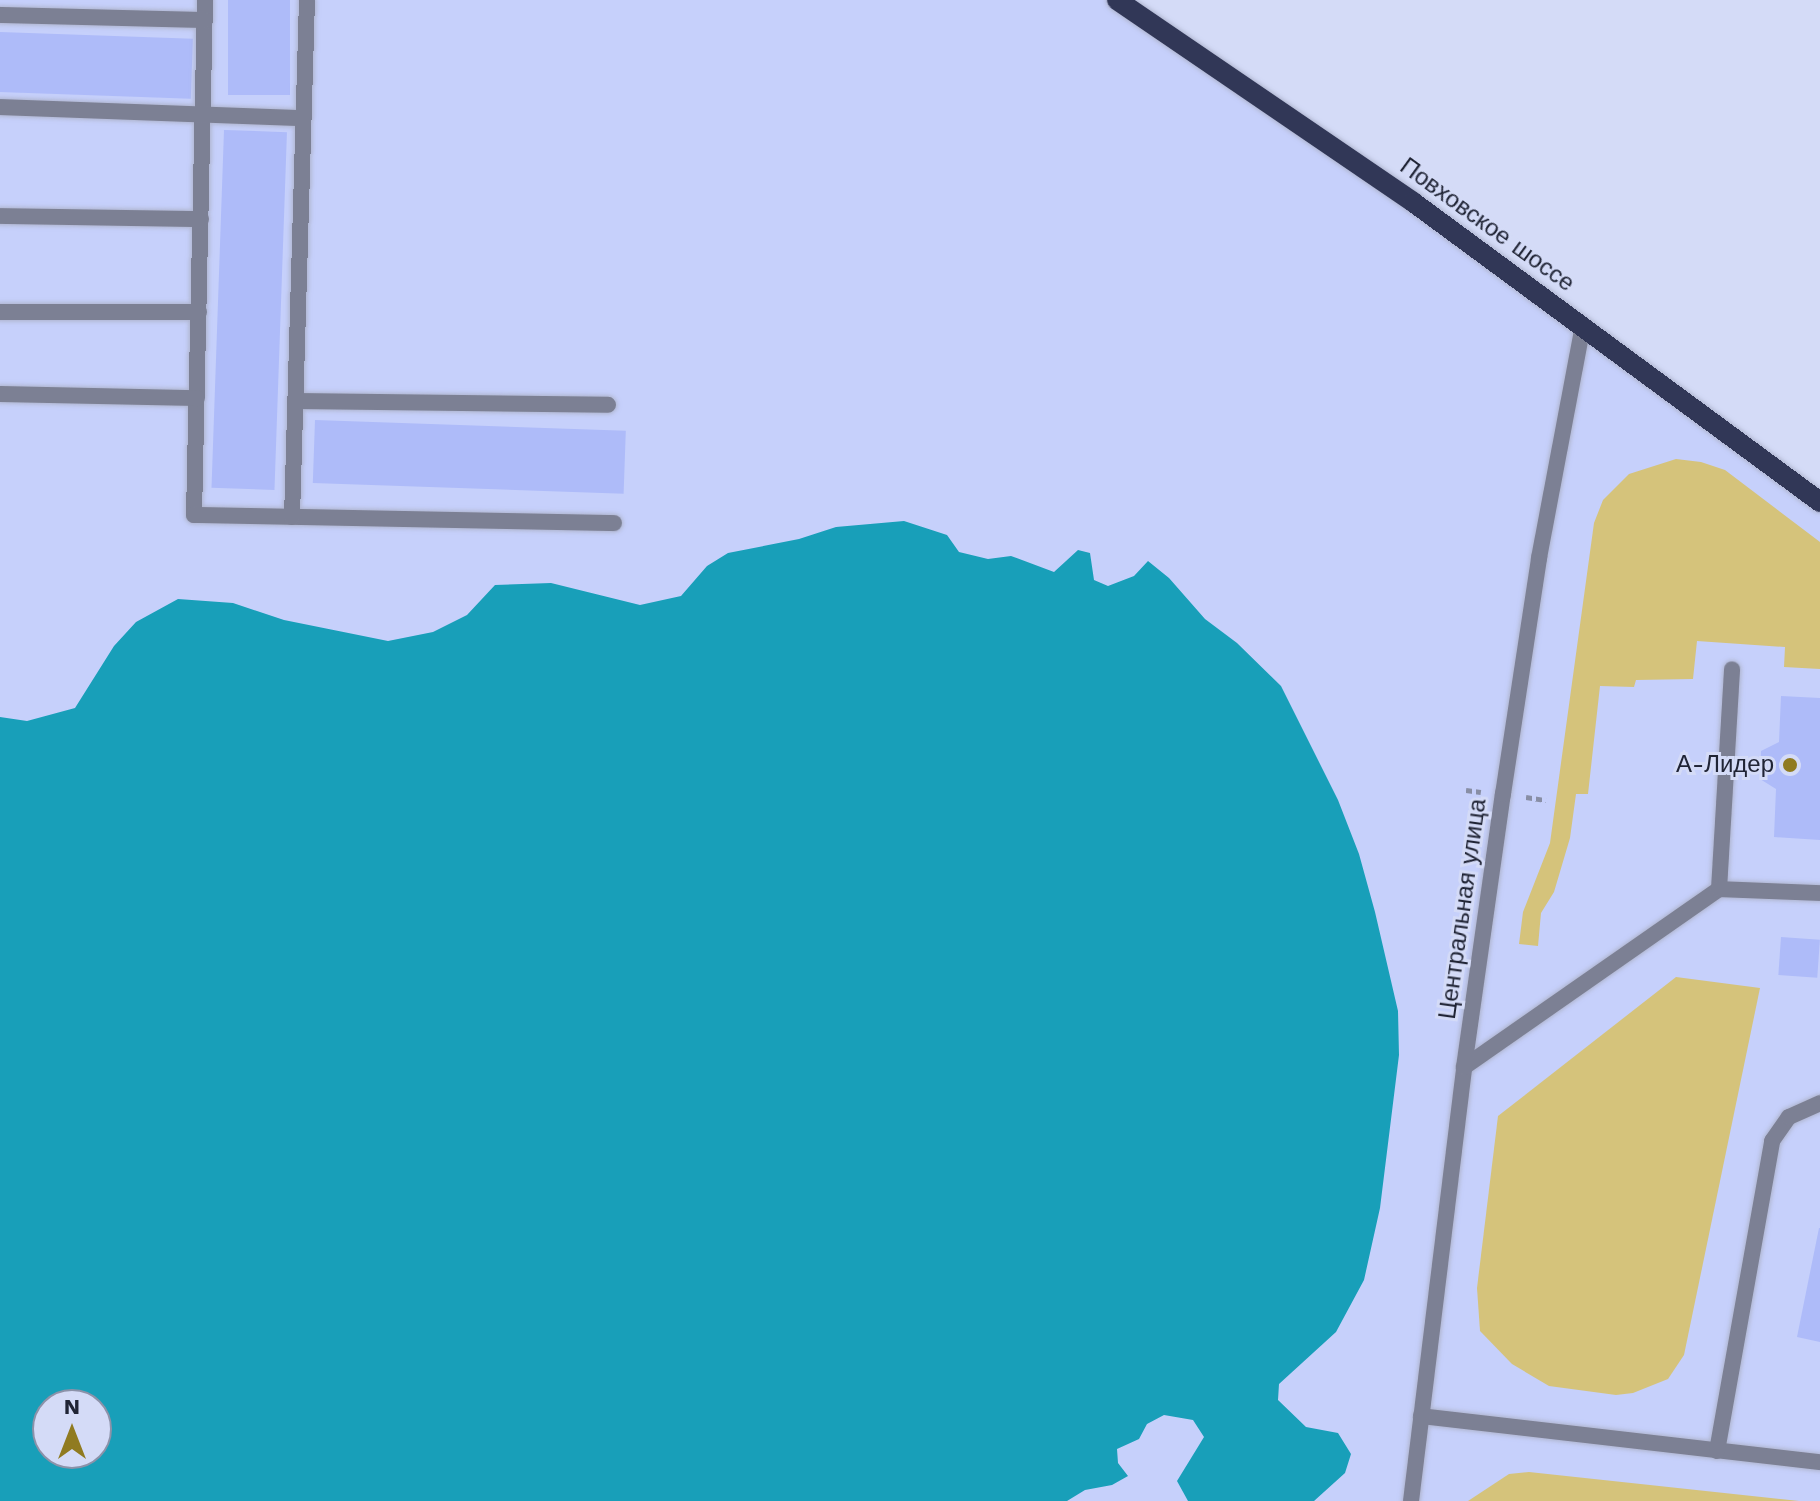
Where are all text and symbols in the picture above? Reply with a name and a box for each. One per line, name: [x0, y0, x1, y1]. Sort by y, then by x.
street label: Повховское шоссе: [1394, 152, 1580, 298]
place label: А-Лидер: [1676, 751, 1774, 779]
marker: А-Лидер: [1781, 756, 1799, 774]
street label: Центральная улица: [1433, 797, 1493, 1021]
north arrow: [32, 1389, 112, 1469]
text: N: [64, 1394, 80, 1419]

